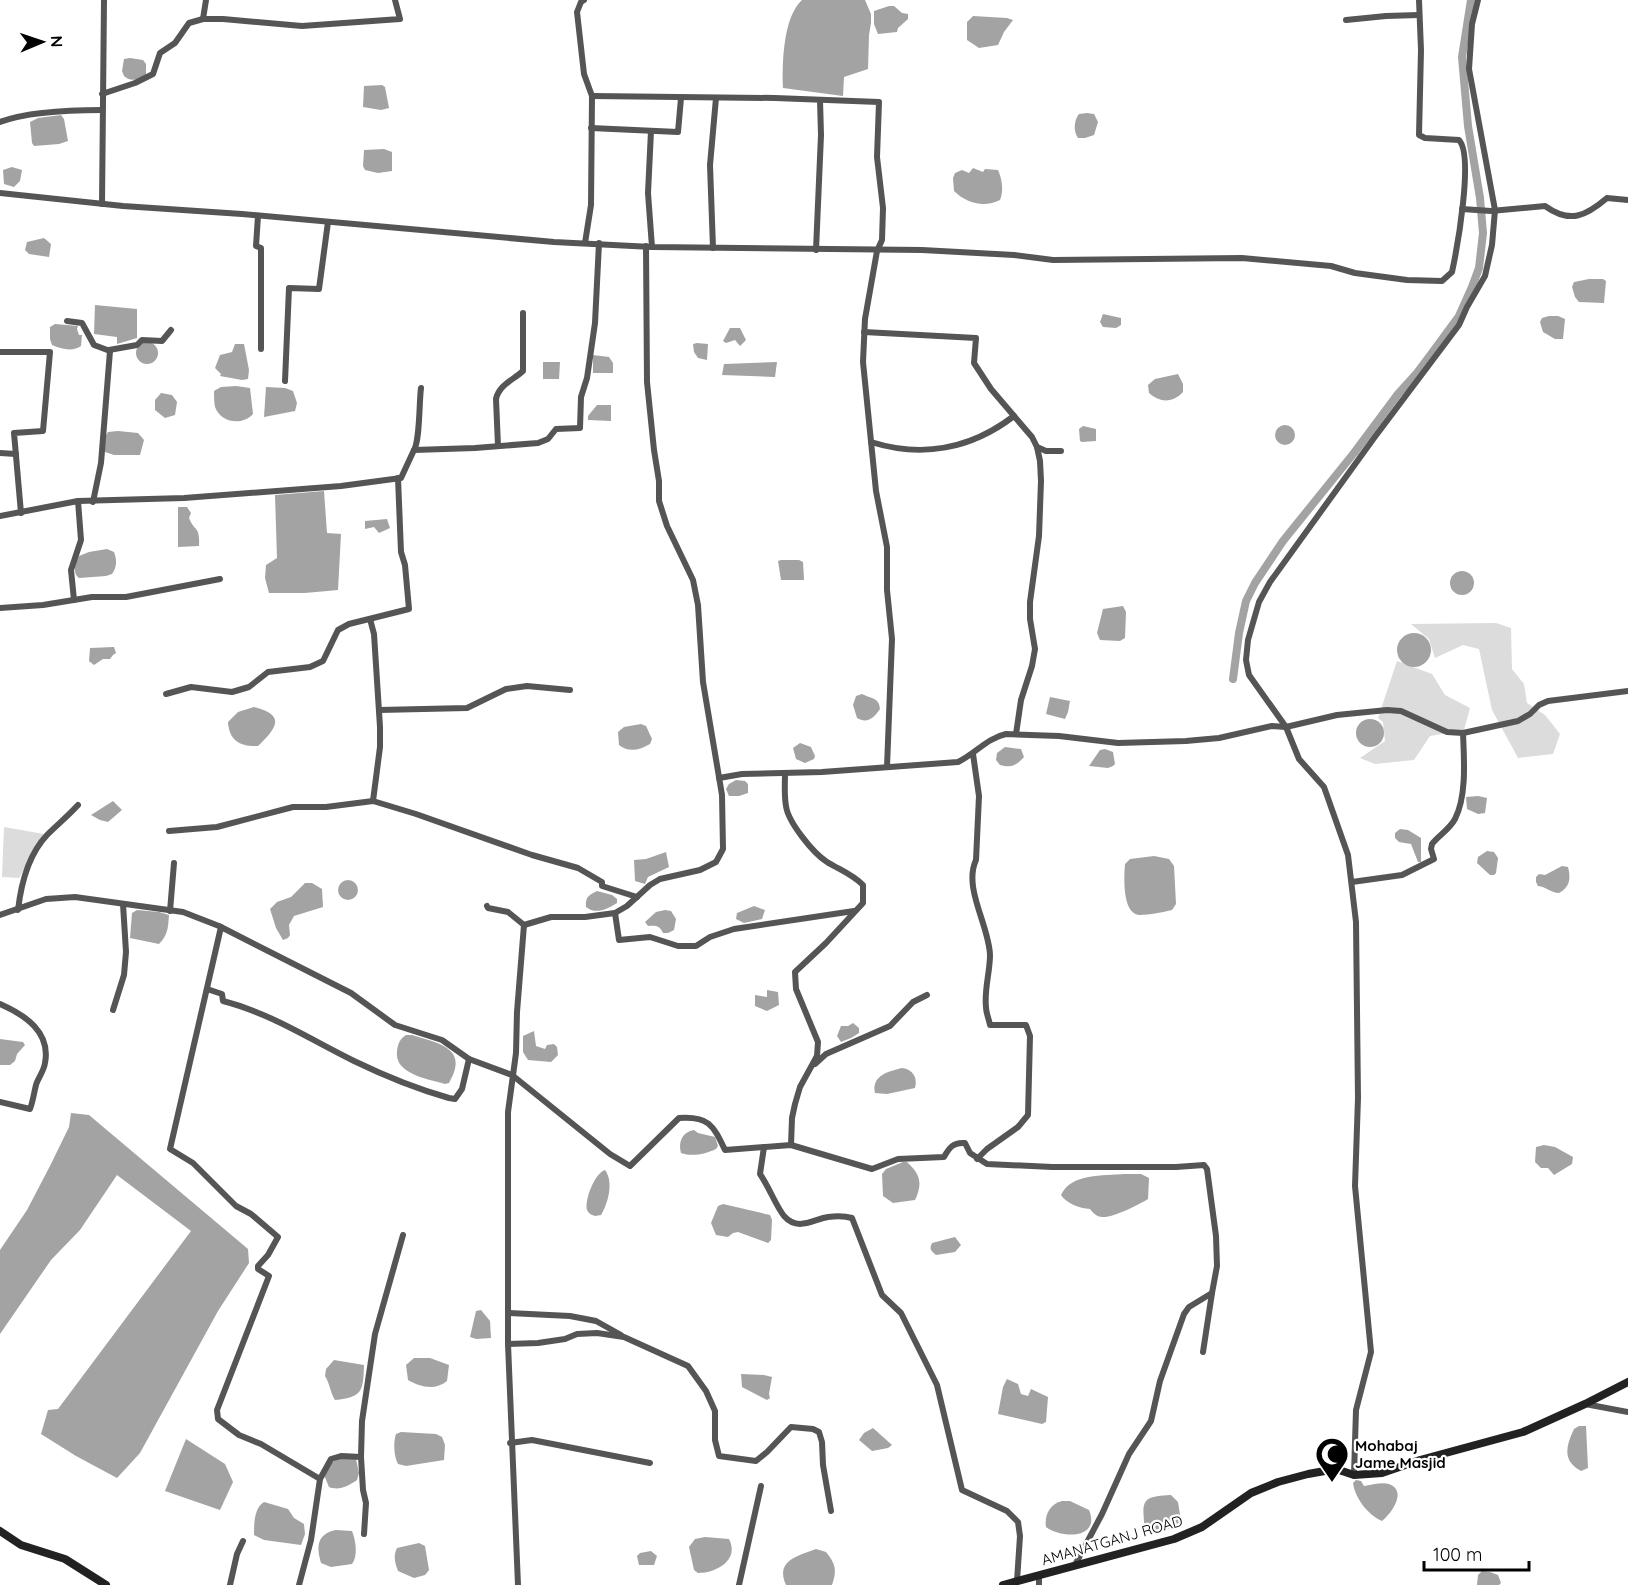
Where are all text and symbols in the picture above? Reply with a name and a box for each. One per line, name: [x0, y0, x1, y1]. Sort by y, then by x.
north arrow: [12, 12, 72, 72]
text: N: [47, 35, 67, 48]
mosque icon: Mohabaj Jame Masjid: [1314, 1436, 1350, 1483]
place label: Mohabaj Jame Masjid: [1355, 1436, 1446, 1472]
street label: AMANATGANJ ROAD: [1039, 1511, 1185, 1569]
scale bar: [1424, 1534, 1529, 1572]
text: 100 m: [1433, 1543, 1482, 1566]

